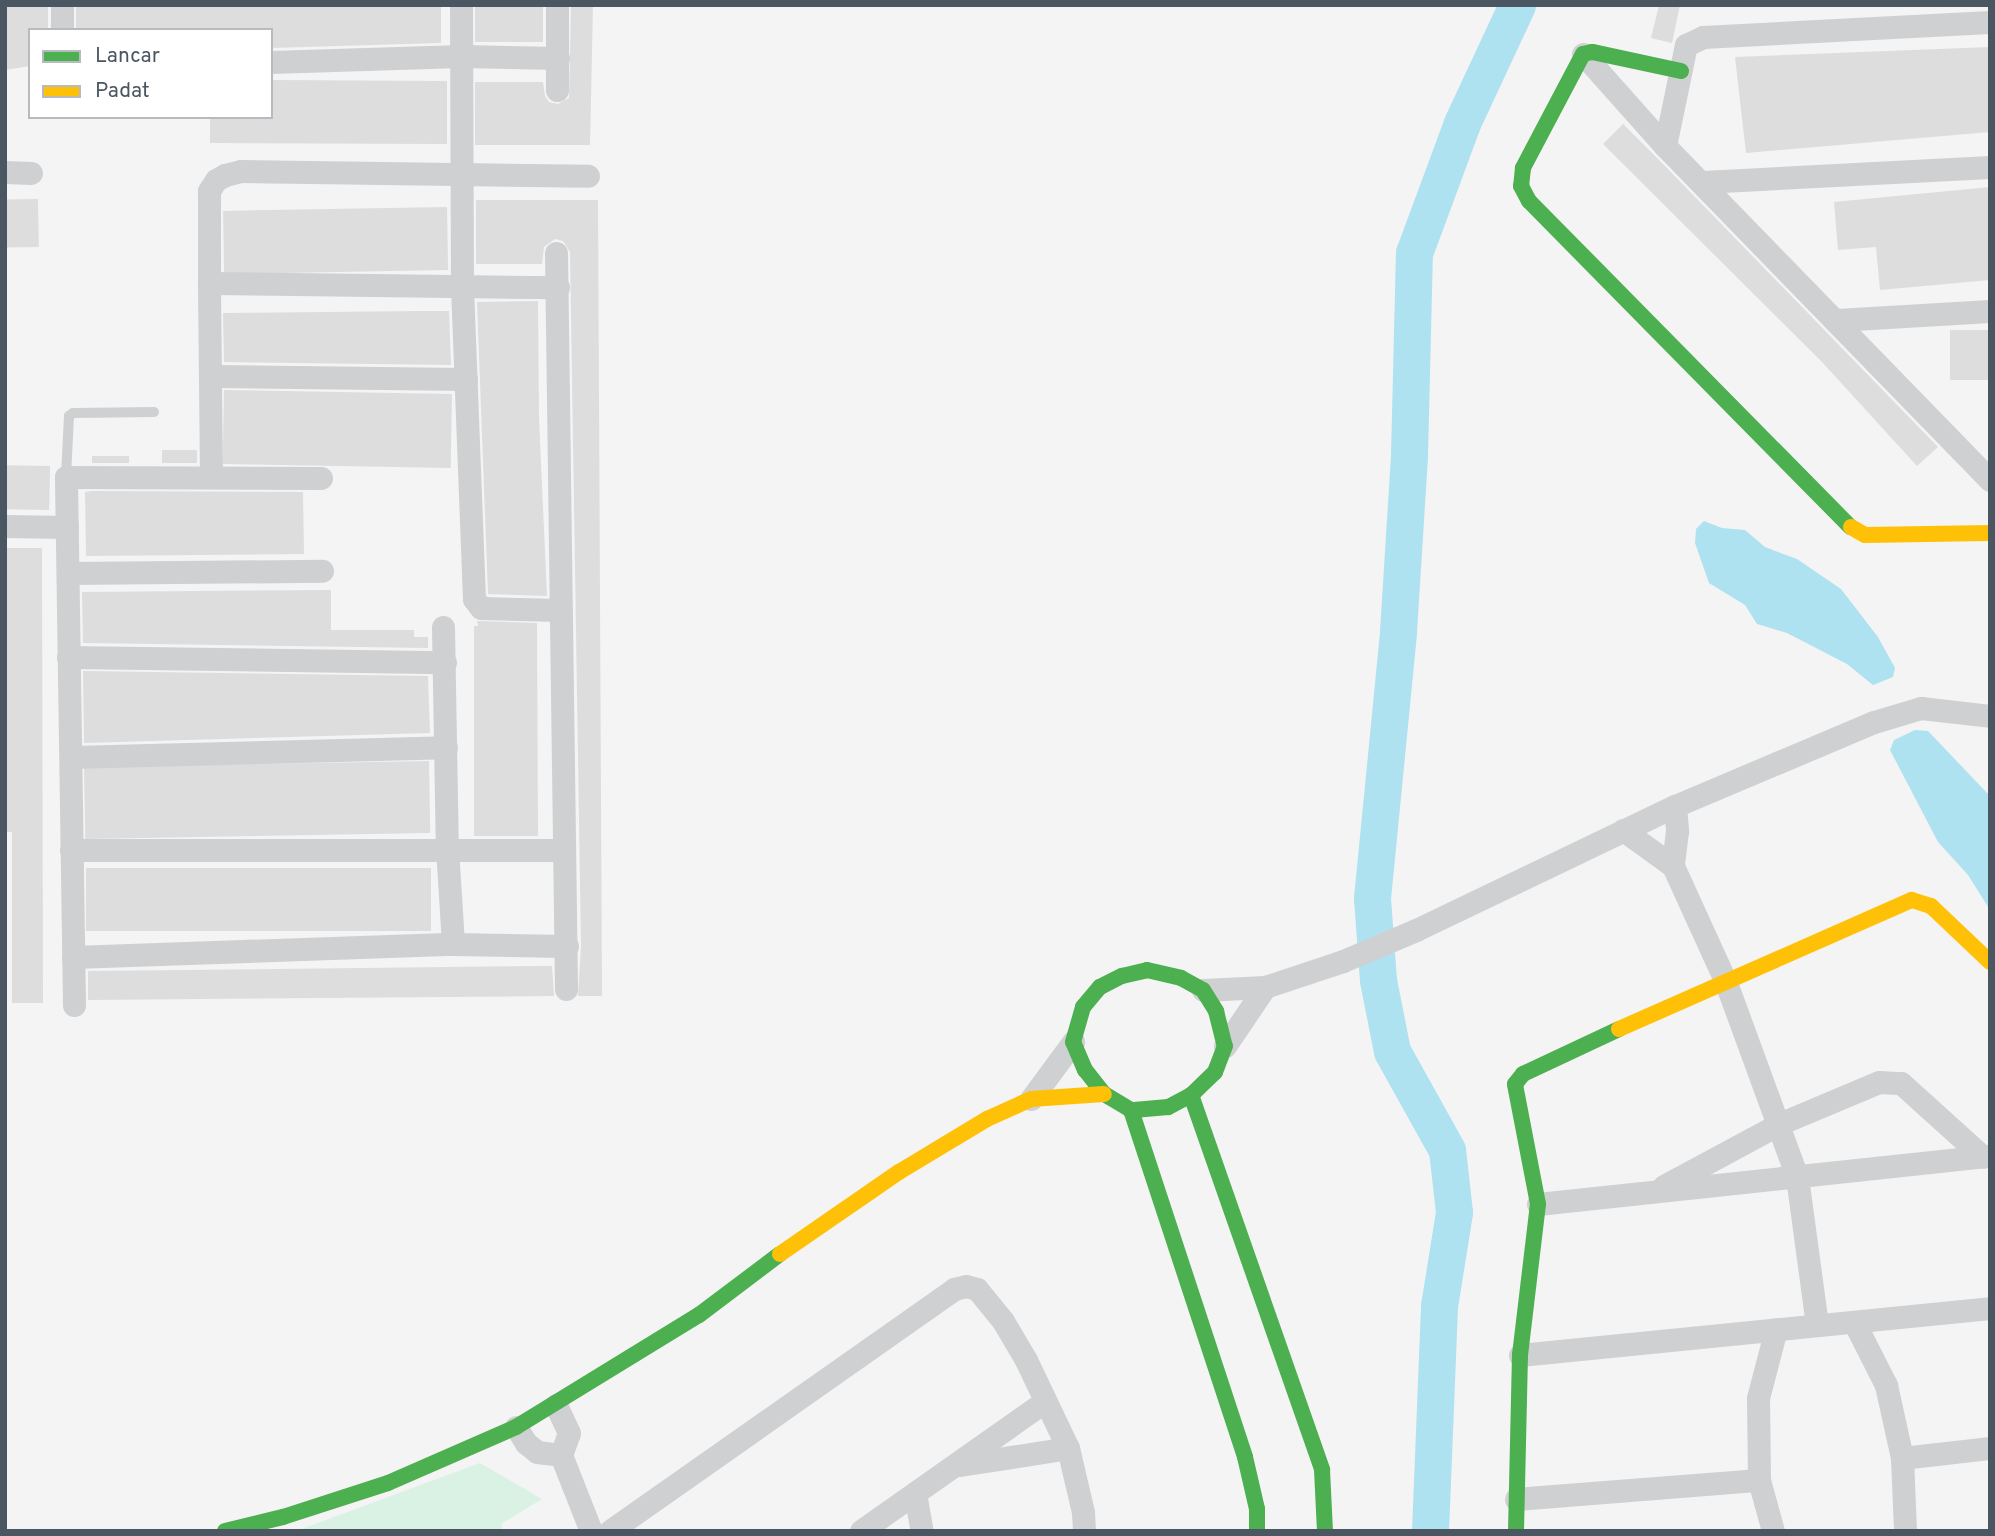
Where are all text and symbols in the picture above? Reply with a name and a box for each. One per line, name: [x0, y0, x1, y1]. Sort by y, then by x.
legend: [28, 28, 273, 119]
text: Lancar: [95, 43, 160, 70]
text: Padat: [95, 78, 150, 105]

